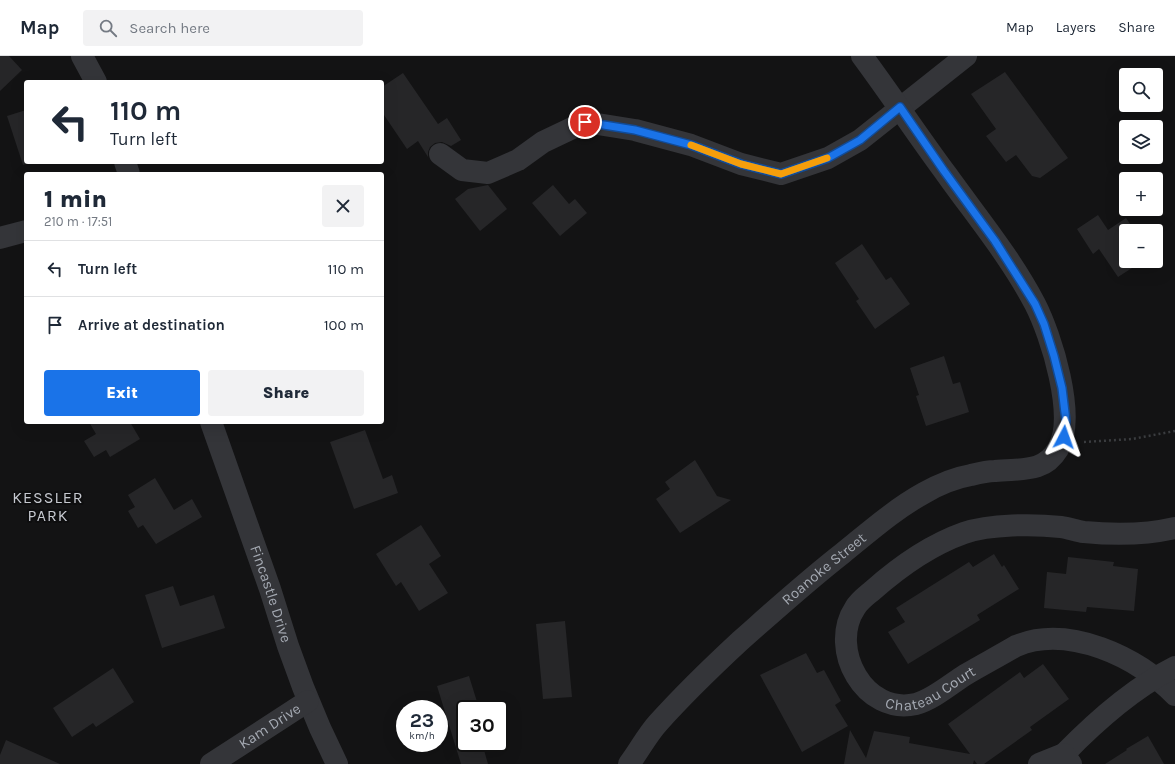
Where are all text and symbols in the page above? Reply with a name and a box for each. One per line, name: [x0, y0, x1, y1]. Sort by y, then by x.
search box: [83, 10, 363, 46]
text: Map: [20, 17, 59, 39]
icon: search: [97, 17, 119, 39]
text: Search here: [129, 19, 210, 37]
text: Map: [1006, 19, 1034, 36]
text: Layers: [1056, 19, 1096, 36]
text: Share: [1118, 19, 1155, 36]
map controls: [1119, 68, 1163, 268]
button: search: [1119, 68, 1163, 112]
text: 110 m: [110, 94, 181, 127]
icon: left: [44, 96, 96, 148]
pin: [568, 105, 602, 139]
icon: arrive: [574, 111, 596, 133]
button: layers: [1119, 120, 1163, 164]
text: Turn left: [110, 128, 178, 150]
button: +: [1119, 172, 1163, 216]
text: 1 min: [44, 185, 107, 213]
button: close: [322, 185, 364, 227]
text: 210 m · 17:51: [44, 214, 112, 229]
button: −: [1119, 224, 1163, 268]
icon: left: [44, 258, 66, 280]
text: Turn left: [78, 260, 137, 278]
text: 110 m: [328, 260, 364, 278]
icon: arrive: [44, 314, 66, 336]
text: Arrive at destination: [78, 316, 225, 334]
text: 100 m: [324, 316, 364, 334]
button: Exit: [44, 370, 200, 416]
button: Share: [208, 370, 364, 416]
position arrow: [1043, 416, 1085, 458]
district label: KESSLER PARK: [12, 488, 84, 525]
street label: Roanoke Street: [778, 529, 870, 609]
street label: Fincastle Drive: [246, 543, 295, 645]
street label: Chateau Court: [883, 662, 979, 715]
street label: Kam Drive: [235, 699, 304, 753]
speed limit sign: 30: [456, 700, 508, 752]
text: 23: [410, 709, 434, 732]
text: km/h: [409, 730, 435, 742]

